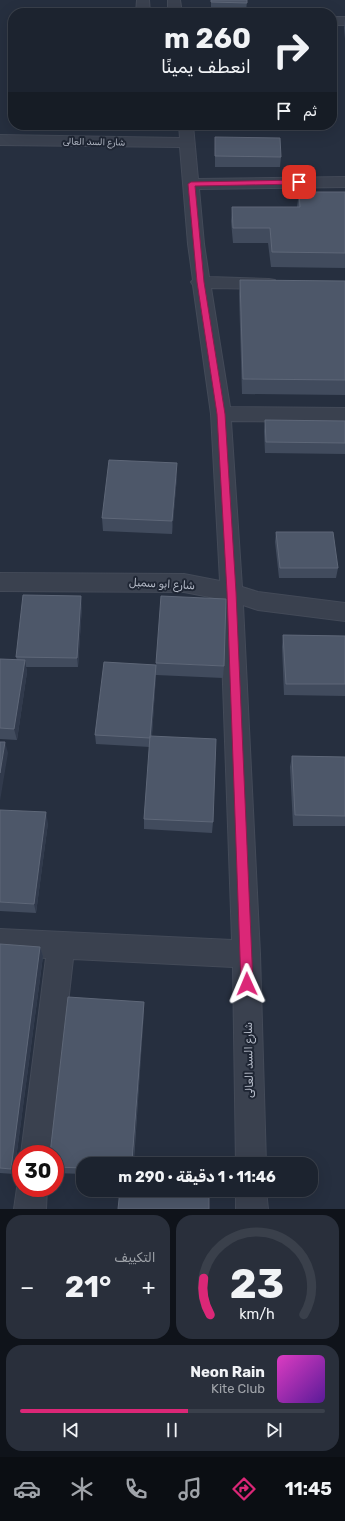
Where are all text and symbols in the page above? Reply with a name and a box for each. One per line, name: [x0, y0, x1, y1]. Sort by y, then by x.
text: 260 m: [164, 22, 251, 55]
icon: right: [265, 24, 317, 76]
text: انعطف يمينًا: [161, 56, 251, 78]
icon: arrive: [273, 100, 295, 122]
text: ثم: [303, 102, 317, 120]
street label: شارع السد العالى: [63, 136, 125, 149]
pin: [282, 165, 316, 199]
icon: arrive: [288, 171, 310, 193]
street label: شارع ابو سمبل: [129, 576, 195, 594]
position arrow: [226, 963, 268, 1005]
street label: شارع السد العالى: [242, 1022, 258, 1098]
speed limit sign: 30: [12, 1145, 64, 1197]
text: 11:46 · 1 دقيقة · 290 m: [118, 1168, 276, 1186]
text: التكييف: [114, 1250, 156, 1265]
text: 23: [230, 1259, 284, 1308]
text: 21°: [65, 1269, 111, 1305]
text: −: [20, 1274, 34, 1301]
text: +: [142, 1274, 156, 1301]
text: km/h: [239, 1306, 275, 1323]
text: Neon Rain: [190, 1363, 265, 1381]
text: Kite Club: [211, 1381, 265, 1396]
icon: previous: [60, 1419, 82, 1441]
icon: pause: [161, 1419, 183, 1441]
icon: next: [263, 1419, 285, 1441]
icon: car: [13, 1475, 41, 1503]
icon: climate: [68, 1475, 96, 1503]
icon: phone: [122, 1475, 150, 1503]
icon: music: [176, 1475, 204, 1503]
icon: directions: [230, 1475, 258, 1503]
text: 11:45: [285, 1478, 332, 1500]

